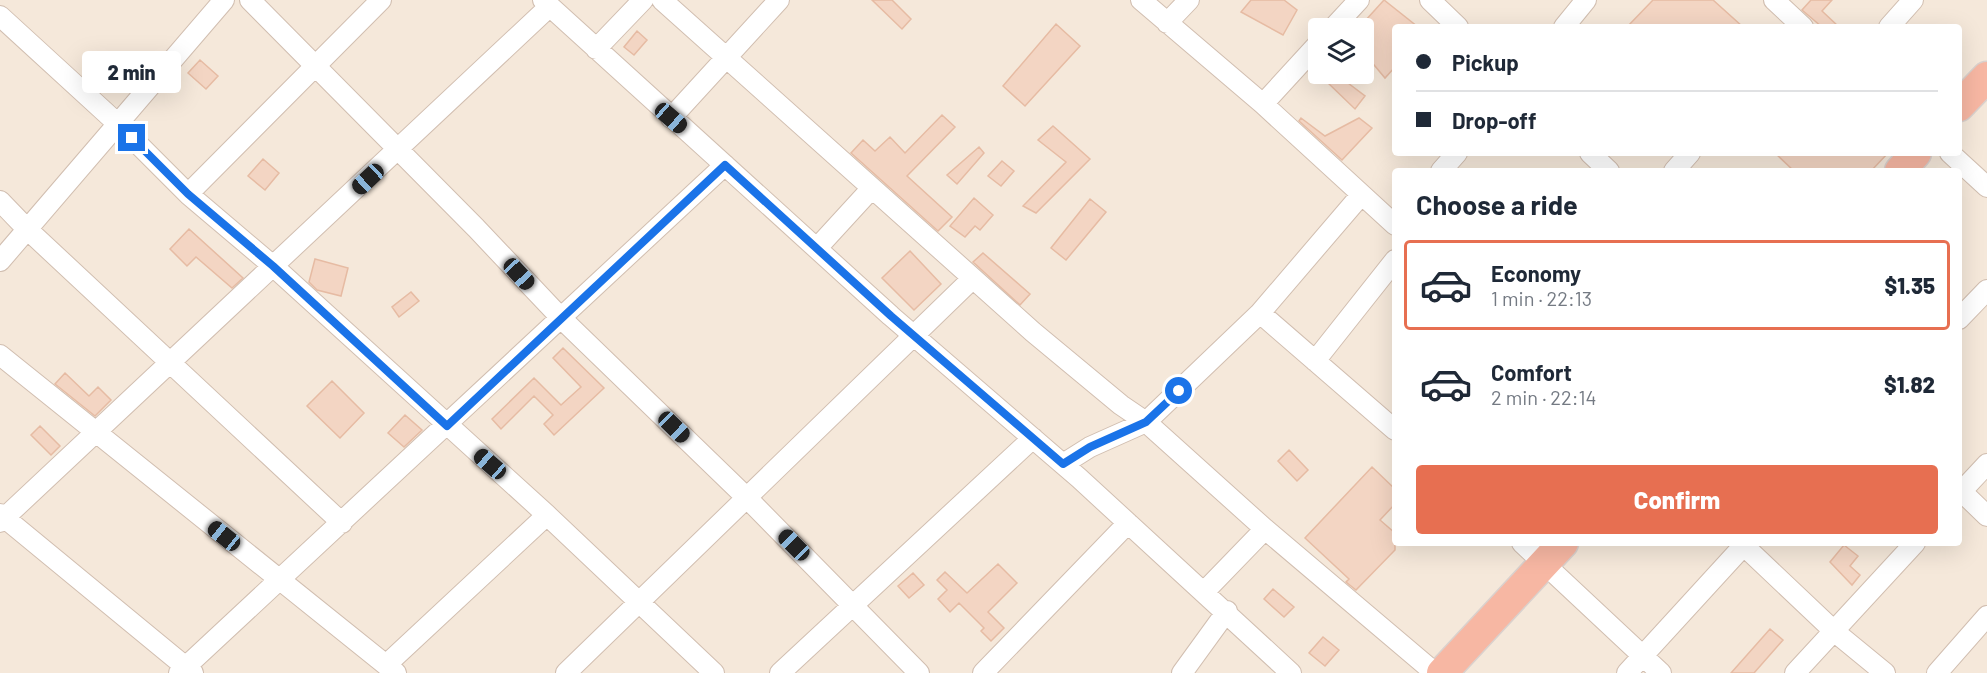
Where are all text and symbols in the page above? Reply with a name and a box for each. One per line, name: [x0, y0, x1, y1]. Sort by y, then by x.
map controls: [1308, 18, 1374, 84]
button: layers: [1308, 18, 1374, 84]
text: Pickup: [1452, 49, 1519, 75]
callout: 2 min: [82, 51, 182, 93]
text: 2 min: [107, 60, 156, 84]
car: [652, 99, 690, 137]
text: Drop-off: [1452, 107, 1536, 133]
route end: [118, 124, 145, 151]
car: [349, 160, 387, 198]
text: Choose a ride: [1416, 188, 1578, 220]
car: [500, 255, 538, 293]
icon: car: [1419, 258, 1473, 312]
text: Economy: [1491, 260, 1581, 286]
text: $1.35: [1885, 272, 1935, 298]
text: 1 min · 22:13: [1491, 286, 1592, 310]
icon: car: [1419, 357, 1473, 411]
text: Comfort: [1491, 359, 1572, 385]
text: $1.82: [1884, 371, 1935, 397]
route start: [1165, 377, 1192, 404]
text: 2 min · 22:14: [1491, 385, 1597, 409]
car: [655, 408, 693, 446]
car: [471, 445, 509, 483]
button: Confirm: [1416, 465, 1938, 534]
car: [204, 518, 244, 554]
car: [775, 526, 813, 564]

